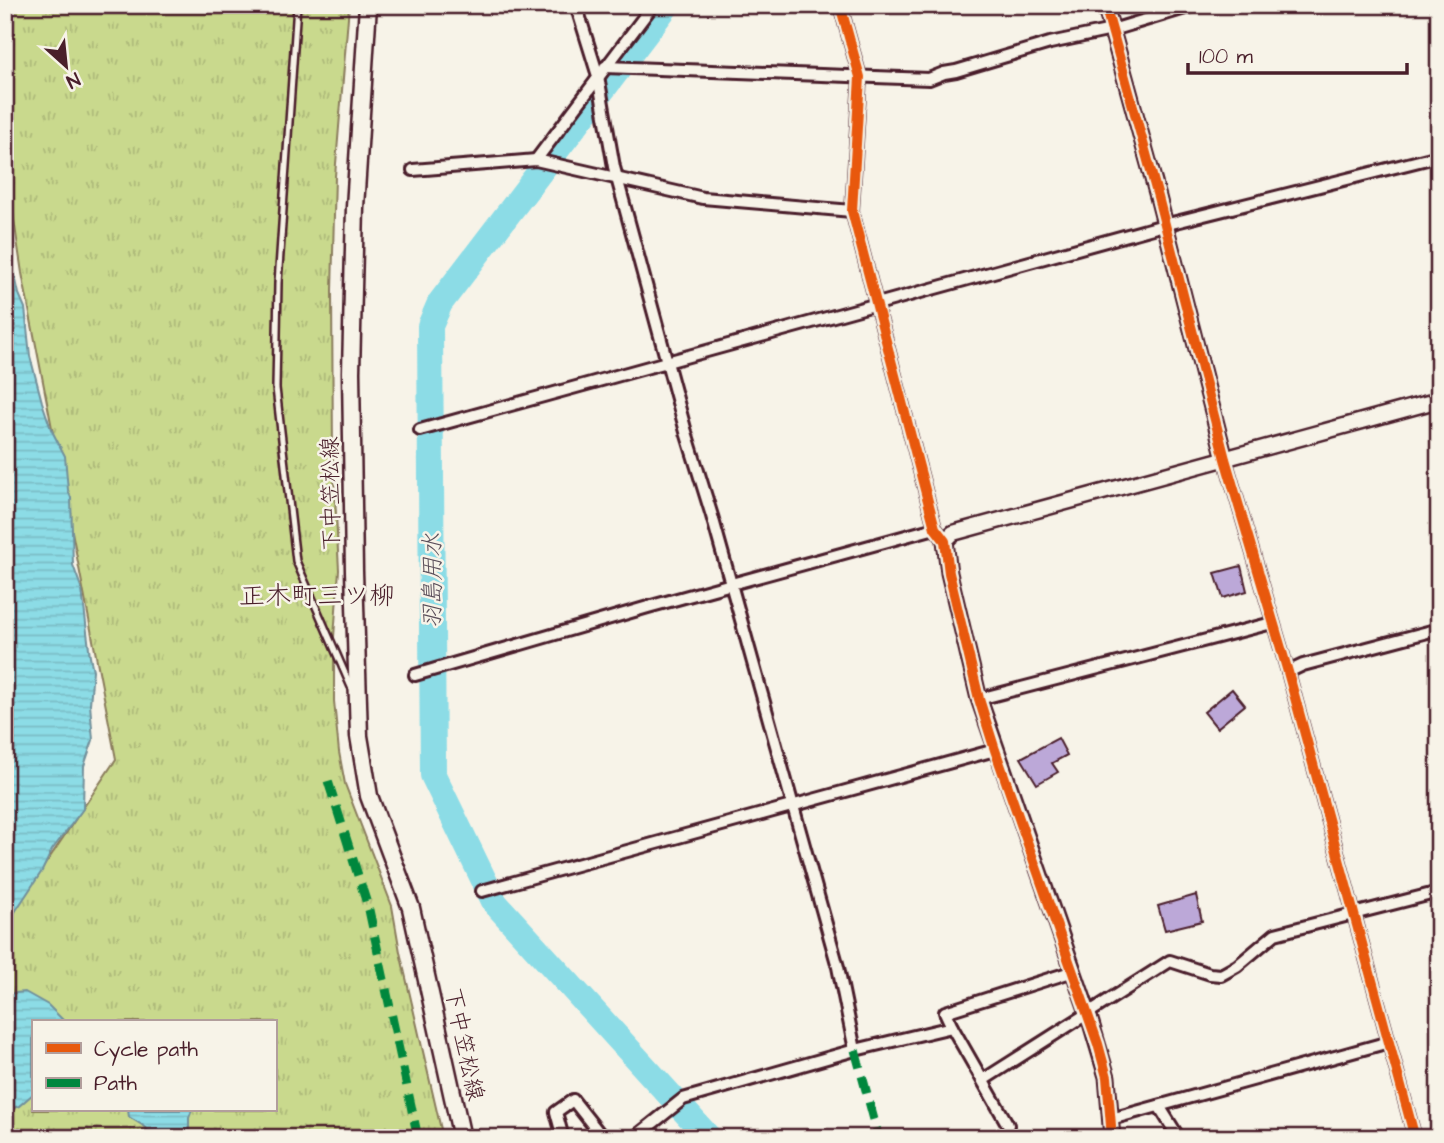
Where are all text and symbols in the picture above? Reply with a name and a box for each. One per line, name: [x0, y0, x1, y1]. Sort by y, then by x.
north arrow: [32, 32, 102, 102]
scale bar: [1188, 32, 1407, 76]
text: 100 m: [1199, 42, 1254, 71]
text: N: [62, 65, 84, 95]
street label: 下中笠松線: [314, 436, 348, 552]
water label: 羽島用水: [416, 533, 450, 629]
district label: 正木町三ツ柳: [239, 578, 395, 614]
street label: 下中笠松線: [436, 985, 492, 1104]
legend: [32, 1020, 276, 1112]
text: Cycle path: [94, 1035, 199, 1066]
text: Path: [94, 1069, 138, 1098]

